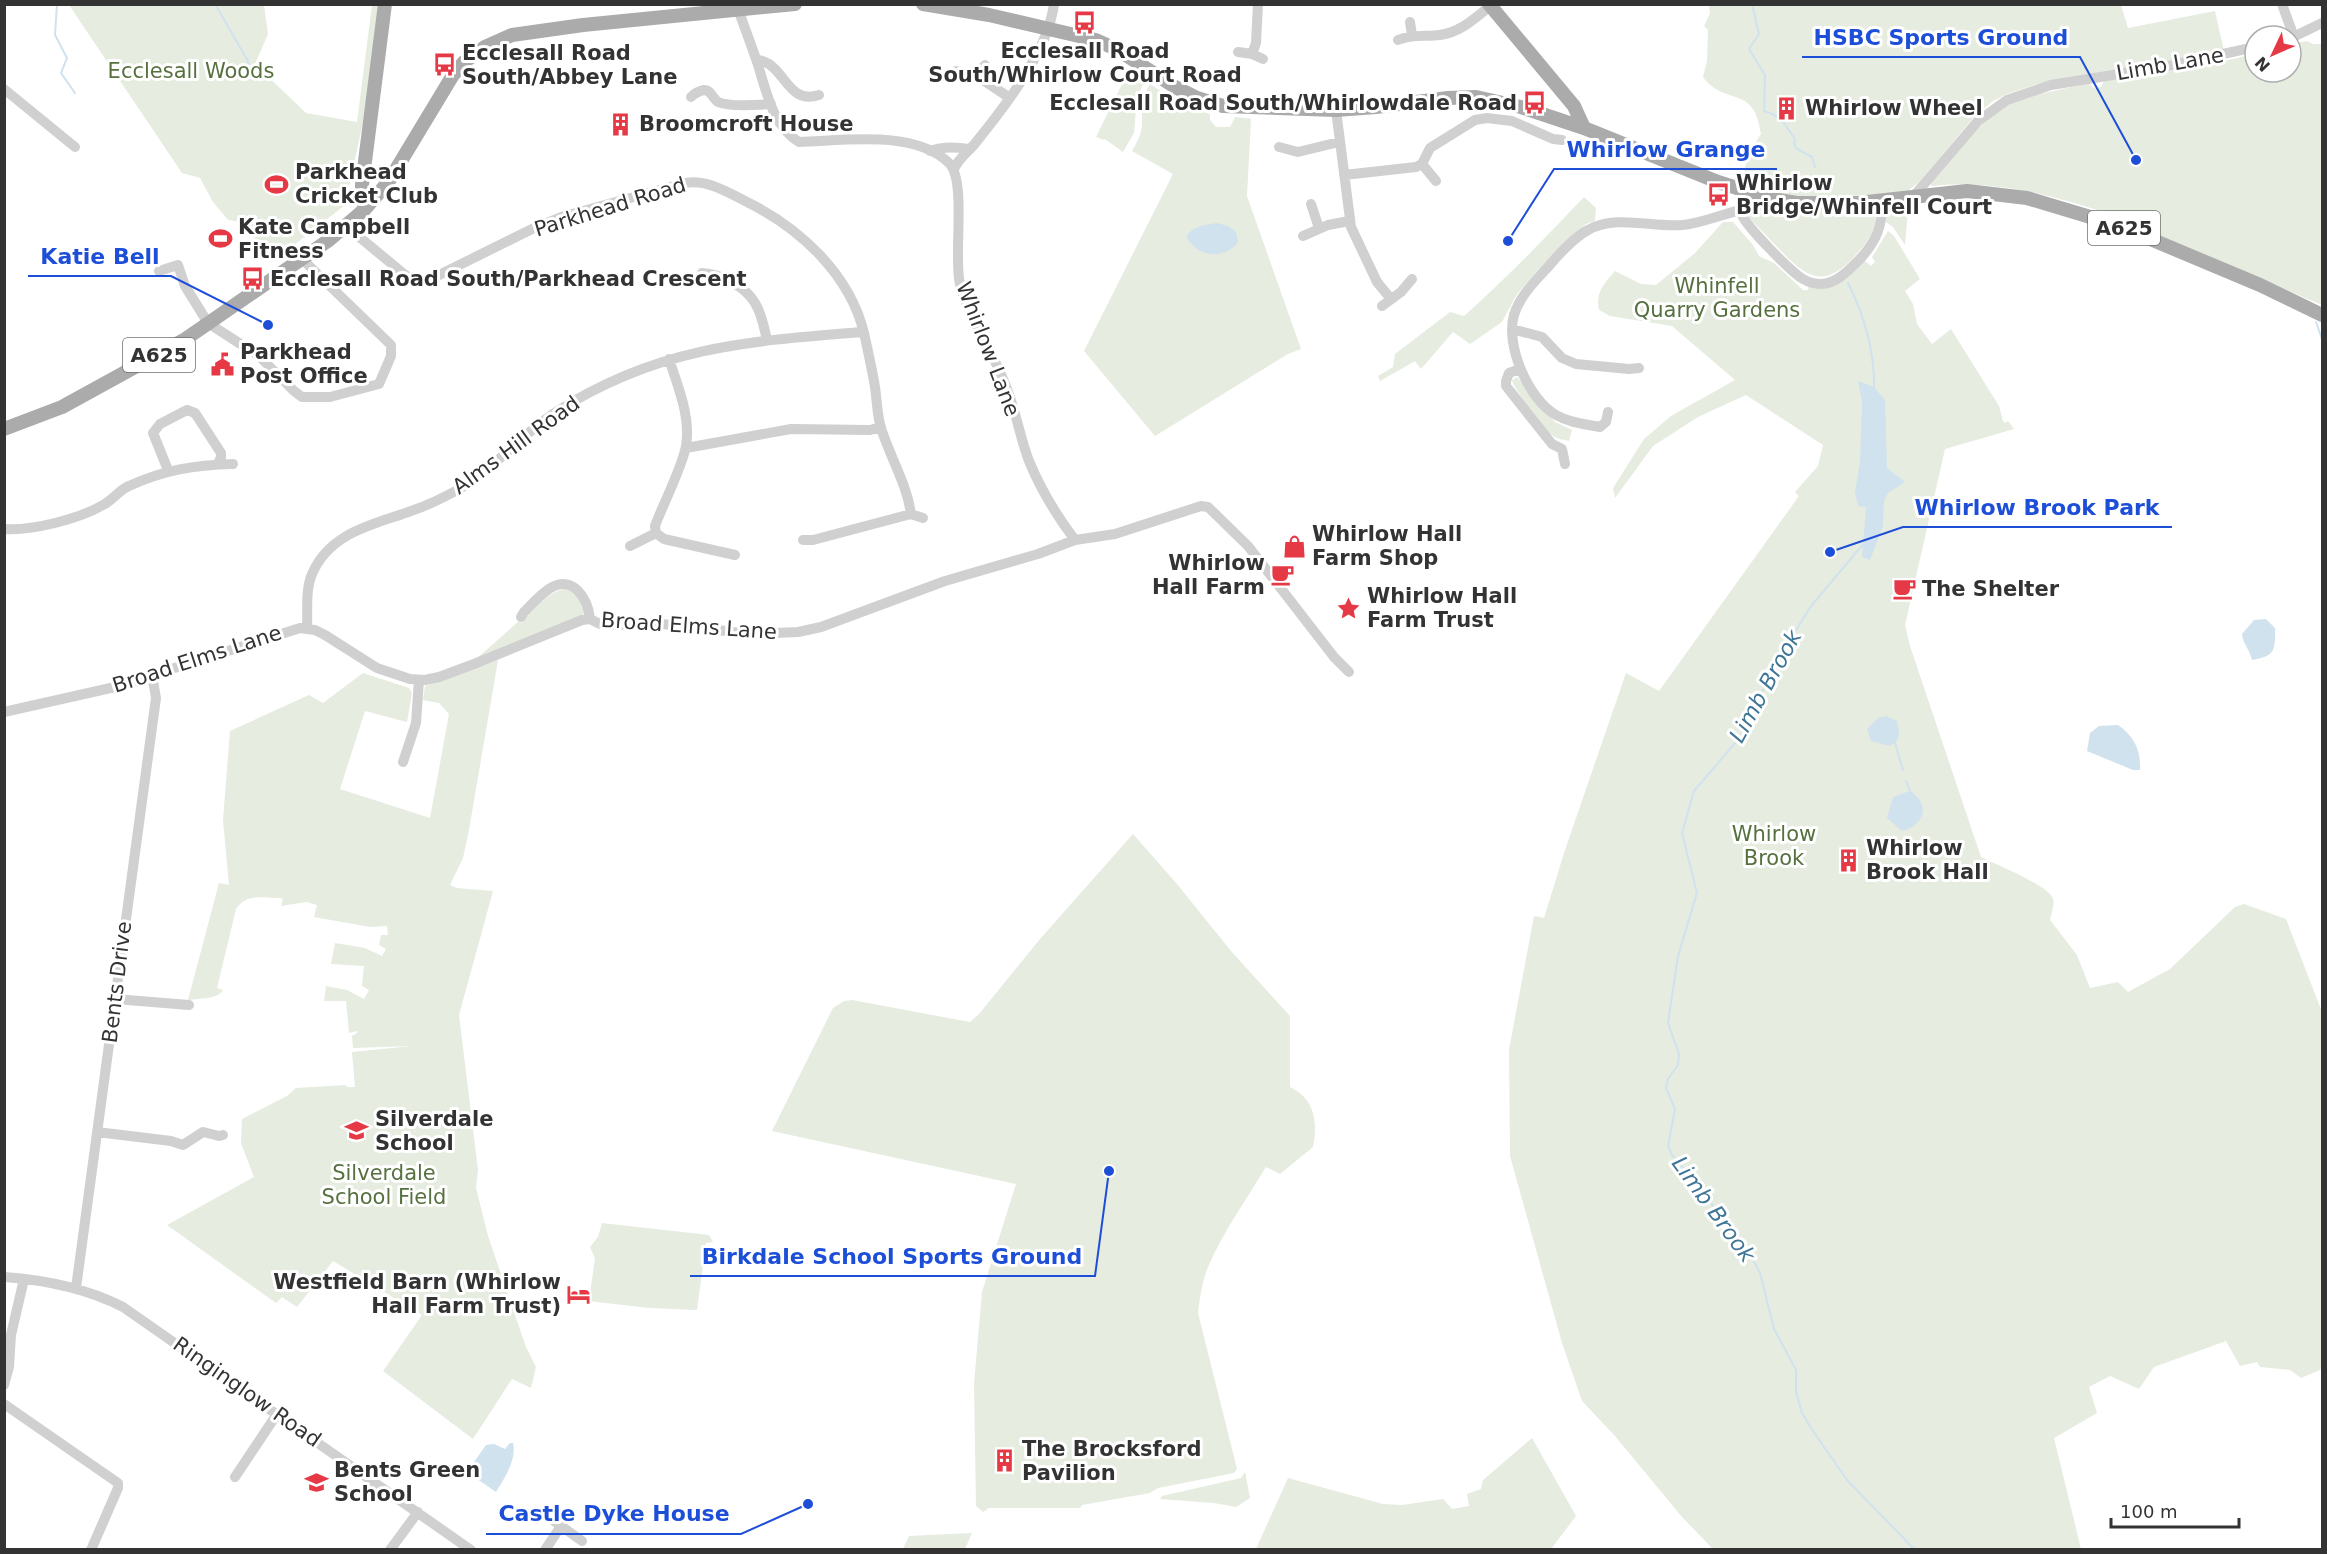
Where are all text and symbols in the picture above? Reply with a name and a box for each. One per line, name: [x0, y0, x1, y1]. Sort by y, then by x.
bus stop icon: Ecclesall Road South/Whirlow Court Road: [1072, 10, 1098, 36]
callout: HSBC Sports Ground: [1802, 17, 2080, 57]
north arrow: [2243, 24, 2303, 84]
text: HSBC Sports Ground: [1814, 25, 2068, 50]
place label: Ecclesall Road South/Whirlow Court Road: [928, 39, 1242, 87]
place label: Ecclesall Road South/Abbey Lane: [462, 41, 677, 89]
street label: Limb Lane: [2114, 43, 2226, 85]
bus stop icon: Ecclesall Road South/Abbey Lane: [431, 52, 457, 78]
text: N: [2251, 53, 2274, 75]
park label: Ecclesall Woods: [108, 59, 274, 83]
bus stop icon: Ecclesall Road South/Whirlowdale Road: [1522, 90, 1548, 116]
place label: Ecclesall Road South/Whirlowdale Road: [1049, 91, 1517, 115]
building icon: Whirlow Wheel: [1774, 95, 1800, 121]
place label: Whirlow Wheel: [1805, 96, 1983, 120]
building icon: Broomcroft House: [608, 111, 634, 137]
place label: Broomcroft House: [639, 112, 854, 136]
callout: Whirlow Grange: [1554, 129, 1777, 169]
text: Whirlow Grange: [1566, 137, 1766, 162]
place label: Parkhead Cricket Club: [295, 160, 438, 208]
sports icon: Parkhead Cricket Club: [264, 171, 290, 197]
place label: Whirlow Bridge/Whinfell Court: [1736, 171, 1992, 219]
street label: Parkhead Road: [531, 173, 689, 241]
bus stop icon: Whirlow Bridge/Whinfell Court: [1705, 182, 1731, 208]
road number: A625: [2088, 211, 2160, 245]
place label: Kate Campbell Fitness: [238, 215, 410, 263]
sports icon: Kate Campbell Fitness: [207, 226, 233, 252]
callout: Katie Bell: [28, 236, 171, 276]
text: Katie Bell: [40, 244, 160, 269]
bus stop icon: Ecclesall Road South/Parkhead Crescent: [239, 266, 265, 292]
place label: Ecclesall Road South/Parkhead Crescent: [270, 267, 747, 291]
park label: Whinfell Quarry Gardens: [1634, 274, 1800, 322]
street label: Whirlow Lane: [951, 278, 1025, 420]
road number: A625: [123, 338, 195, 372]
place label: Parkhead Post Office: [240, 340, 368, 388]
public building icon: Parkhead Post Office: [209, 351, 235, 377]
street label: Alms Hill Road: [448, 391, 584, 499]
callout: Whirlow Brook Park: [1903, 487, 2172, 527]
text: Whirlow Brook Park: [1915, 495, 2161, 520]
place label: Whirlow Hall Farm Shop: [1312, 522, 1462, 570]
shop icon: Whirlow Hall Farm Shop: [1281, 533, 1307, 559]
place label: Whirlow Hall Farm: [1152, 551, 1265, 599]
cafe icon: Whirlow Hall Farm: [1270, 562, 1296, 588]
cafe icon: The Shelter: [1891, 576, 1917, 602]
place label: The Shelter: [1922, 577, 2060, 601]
place label: Whirlow Hall Farm Trust: [1367, 584, 1517, 632]
place icon: Whirlow Hall Farm Trust: [1336, 595, 1362, 621]
street label: Broad Elms Lane: [600, 608, 778, 644]
street label: Broad Elms Lane: [109, 620, 285, 698]
water label: Limb Brook: [1724, 625, 1807, 747]
park label: Whirlow Brook: [1732, 822, 1816, 870]
place label: Whirlow Brook Hall: [1866, 836, 1989, 884]
building icon: Whirlow Brook Hall: [1835, 847, 1861, 873]
street label: Bents Drive: [98, 920, 136, 1044]
place label: Silverdale School: [375, 1107, 493, 1155]
school or university icon: Silverdale School: [344, 1118, 370, 1144]
water label: Limb Brook: [1667, 1152, 1761, 1268]
park label: Silverdale School Field: [322, 1161, 446, 1209]
callout: Birkdale School Sports Ground: [690, 1236, 1095, 1276]
text: Birkdale School Sports Ground: [702, 1244, 1082, 1269]
place label: Westfield Barn (Whirlow Hall Farm Trust): [273, 1270, 561, 1318]
hotel icon: Westfield Barn (Whirlow Hall Farm Trust): [566, 1281, 592, 1307]
street label: Ringinglow Road: [169, 1332, 325, 1452]
place label: The Brocksford Pavilion: [1022, 1437, 1201, 1485]
building icon: The Brocksford Pavilion: [991, 1448, 1017, 1474]
place label: Bents Green School: [334, 1458, 480, 1506]
school or university icon: Bents Green School: [303, 1469, 329, 1495]
scale bar: [2111, 1491, 2238, 1529]
callout: Castle Dyke House: [486, 1494, 741, 1534]
text: Castle Dyke House: [498, 1501, 730, 1526]
text: 100 m: [2120, 1501, 2178, 1522]

